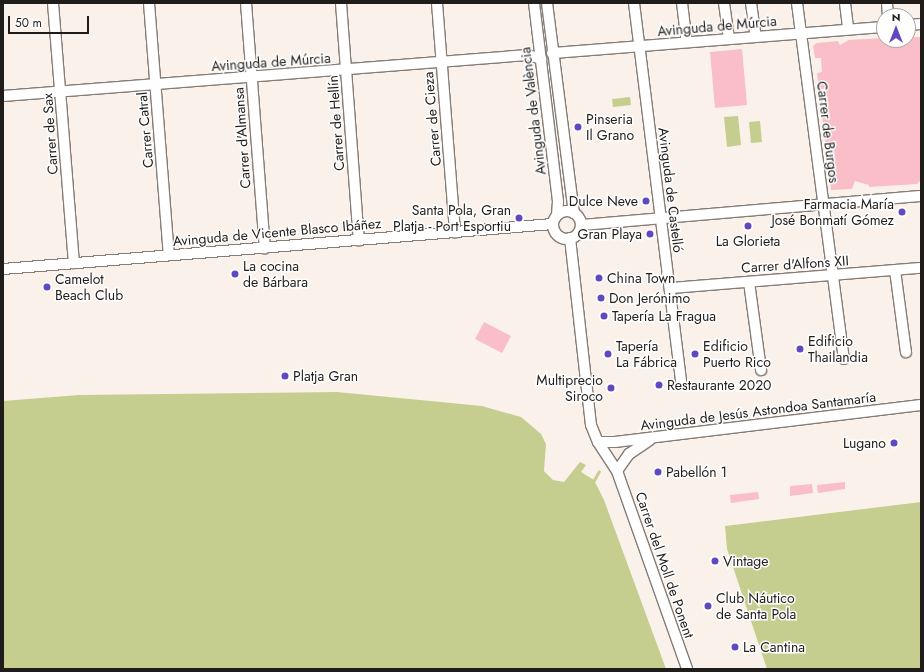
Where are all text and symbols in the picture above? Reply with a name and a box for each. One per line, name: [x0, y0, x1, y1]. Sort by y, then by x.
scale bar: [10, 8, 91, 34]
north arrow: [876, 8, 916, 48]
text: N: [892, 9, 900, 25]
street label: Avinguda de Múrcia: [657, 12, 777, 40]
text: 50 m: [15, 14, 42, 32]
street label: Avinguda de València: [517, 46, 549, 176]
street label: Avinguda de Múrcia: [211, 49, 331, 75]
street label: Carrer de Cieza: [420, 71, 444, 167]
street label: Carrer de Hellín: [324, 75, 348, 171]
street label: Carrer de Burgos: [813, 80, 843, 184]
street label: Carrer d'Almansa: [230, 87, 254, 189]
street label: Carrer Catral: [133, 91, 157, 169]
street label: Carrer de Sax: [39, 93, 61, 175]
place label: Pinseria Il Grano: [586, 111, 634, 144]
marker: Pinseria Il Grano: [573, 122, 583, 132]
street label: Avinguda de Castelló: [655, 126, 687, 254]
place label: Dulce Neve: [569, 193, 638, 209]
marker: Dulce Neve: [641, 196, 651, 206]
place label: Farmacia María José Bonmatí Gómez: [771, 196, 894, 228]
place label: Santa Pola, Gran Platja - Port Esportiu: [393, 202, 511, 234]
marker: Farmacia María José Bonmatí Gómez: [897, 207, 907, 217]
marker: Santa Pola, Gran Platja - Port Esportiu: [514, 213, 524, 223]
street label: Avinguda de Vicente Blasco Ibáñez: [172, 215, 382, 249]
marker: La Glorieta: [743, 221, 753, 231]
place label: Gran Playa: [578, 226, 642, 242]
marker: Gran Playa: [645, 229, 655, 239]
place label: La Glorieta: [716, 233, 780, 249]
street label: Carrer d'Alfons XII: [741, 252, 849, 276]
place label: La cocina de Bárbara: [243, 258, 308, 290]
marker: La cocina de Bárbara: [230, 269, 240, 279]
place label: China Town: [607, 270, 675, 286]
place label: Camelot Beach Club: [55, 271, 123, 304]
marker: China Town: [594, 273, 604, 283]
marker: Camelot Beach Club: [42, 282, 52, 292]
place label: Don Jerónimo: [609, 290, 690, 306]
marker: Don Jerónimo: [596, 293, 606, 303]
place label: Tapería La Fragua: [612, 308, 716, 324]
marker: Tapería La Fragua: [599, 311, 609, 321]
place label: Edificio Thailandia: [808, 333, 868, 366]
place label: Tapería La Fábrica: [616, 338, 677, 370]
place label: Edificio Puerto Rico: [703, 338, 771, 370]
marker: Edificio Thailandia: [795, 344, 805, 354]
marker: Tapería La Fábrica: [603, 349, 613, 359]
marker: Edificio Puerto Rico: [690, 349, 700, 359]
place label: Platja Gran: [293, 368, 358, 384]
marker: Platja Gran: [280, 371, 290, 381]
place label: Multiprecio Siroco: [536, 372, 603, 404]
place label: Restaurante 2020: [667, 377, 772, 393]
marker: Restaurante 2020: [654, 380, 664, 390]
marker: Multiprecio Siroco: [606, 383, 616, 393]
street label: Avinguda de Jesús Astondoa Santamaría: [639, 388, 877, 434]
place label: Lugano: [843, 435, 886, 451]
marker: Lugano: [889, 438, 899, 448]
place label: Pabellón 1: [666, 464, 727, 480]
marker: Pabellón 1: [653, 467, 663, 477]
street label: Carrer del Moll de Ponent: [632, 490, 698, 640]
place label: Vintage: [723, 553, 769, 569]
marker: Vintage: [710, 556, 720, 566]
place label: Club Náutico de Santa Pola: [716, 590, 796, 622]
marker: Club Náutico de Santa Pola: [703, 601, 713, 611]
place label: La Cantina: [743, 639, 805, 655]
marker: La Cantina: [730, 642, 740, 652]

